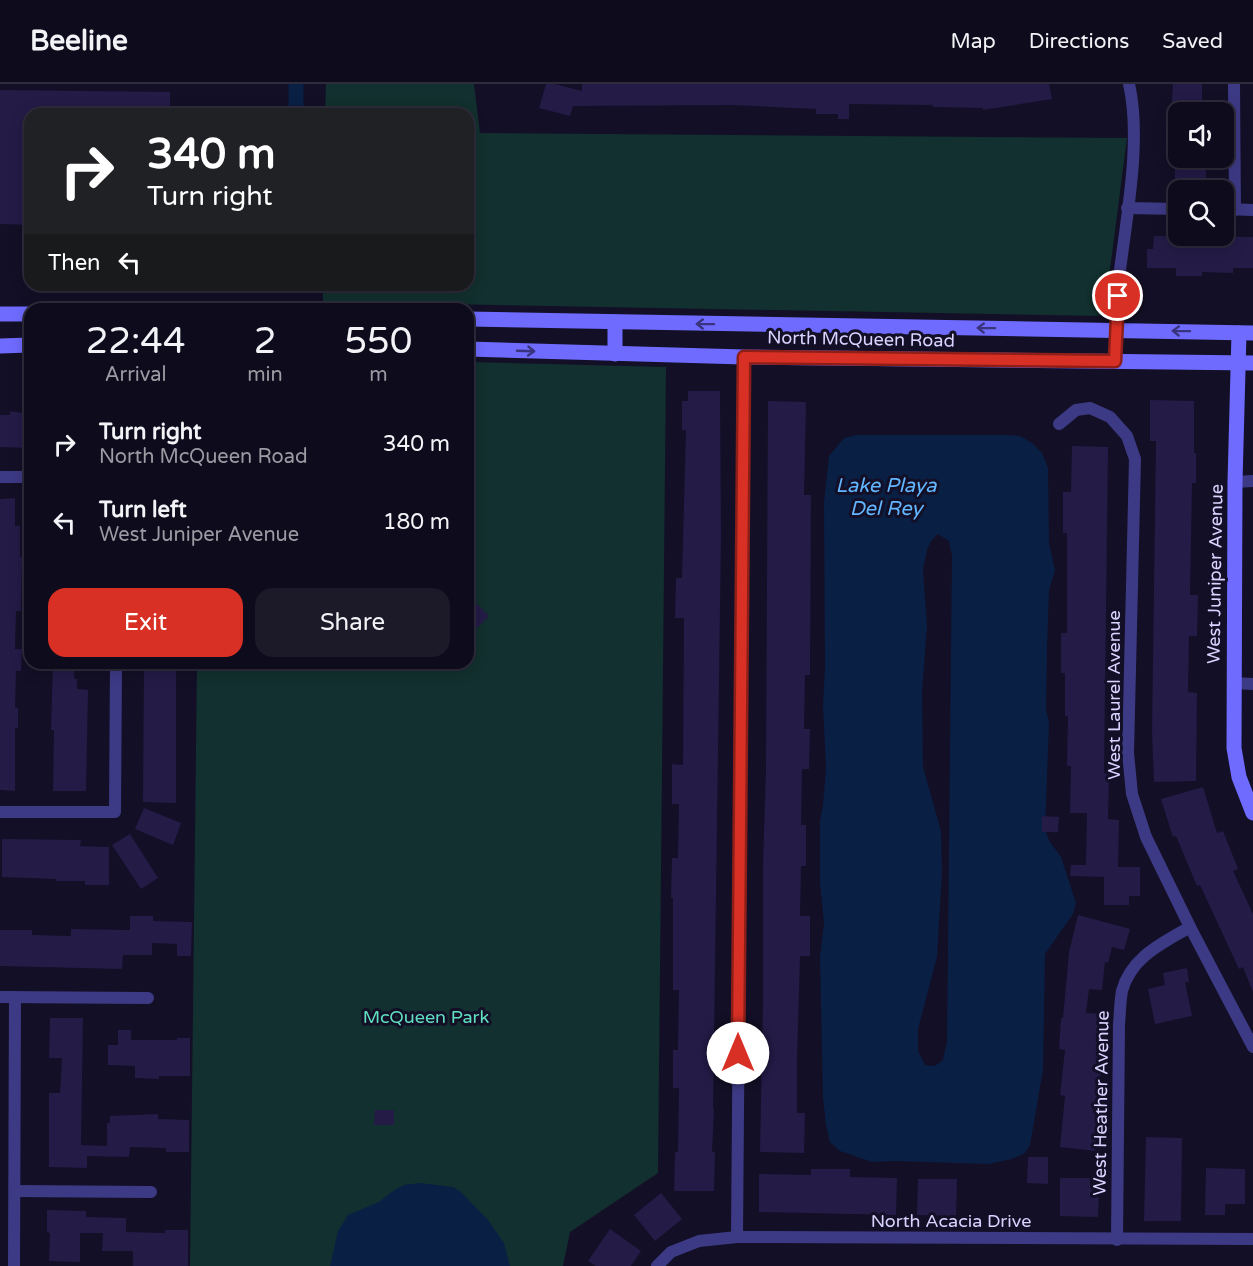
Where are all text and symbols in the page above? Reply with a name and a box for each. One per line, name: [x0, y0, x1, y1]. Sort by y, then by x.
text: Beeline: [30, 24, 128, 58]
text: Map: [950, 29, 996, 54]
text: Directions: [1029, 29, 1129, 54]
text: Saved: [1162, 29, 1223, 54]
map controls: [1168, 102, 1234, 246]
button: sound: [1168, 102, 1234, 168]
text: 340 m: [147, 129, 276, 180]
icon: right: [48, 132, 126, 210]
text: Turn right: [147, 180, 273, 213]
button: search: [1168, 180, 1234, 246]
icon: left: [113, 246, 146, 279]
text: Then: [48, 250, 101, 276]
pin: [1092, 270, 1143, 321]
icon: arrive: [1101, 279, 1134, 312]
one-way arrow: [695, 318, 715, 330]
text: 22:44: [86, 320, 186, 363]
text: 2: [254, 320, 276, 363]
text: 550: [344, 320, 412, 363]
one-way arrow: [976, 322, 996, 334]
street label: North McQueen Road: [767, 326, 955, 352]
one-way arrow: [1171, 326, 1191, 337]
one-way arrow: [516, 345, 536, 357]
text: Arrival: [105, 363, 167, 387]
text: min: [247, 363, 283, 387]
text: m: [369, 363, 388, 387]
text: Turn right: [99, 419, 201, 445]
icon: right: [48, 428, 81, 461]
text: 340 m: [383, 431, 450, 457]
text: North McQueen Road: [99, 445, 308, 469]
water label: Lake Playa Del Rey: [835, 474, 937, 521]
street label: West Juniper Avenue: [1202, 484, 1228, 664]
text: Turn left: [99, 497, 187, 523]
icon: left: [48, 506, 81, 539]
text: 180 m: [383, 509, 450, 535]
text: West Juniper Avenue: [99, 523, 299, 547]
button: Exit: [48, 588, 243, 657]
button: Share: [255, 588, 450, 657]
street label: West Laurel Avenue: [1103, 610, 1125, 780]
park label: McQueen Park: [363, 1006, 489, 1028]
street label: West Heather Avenue: [1088, 1010, 1114, 1196]
position arrow: [706, 1021, 770, 1085]
street label: North Acacia Drive: [871, 1210, 1031, 1232]

